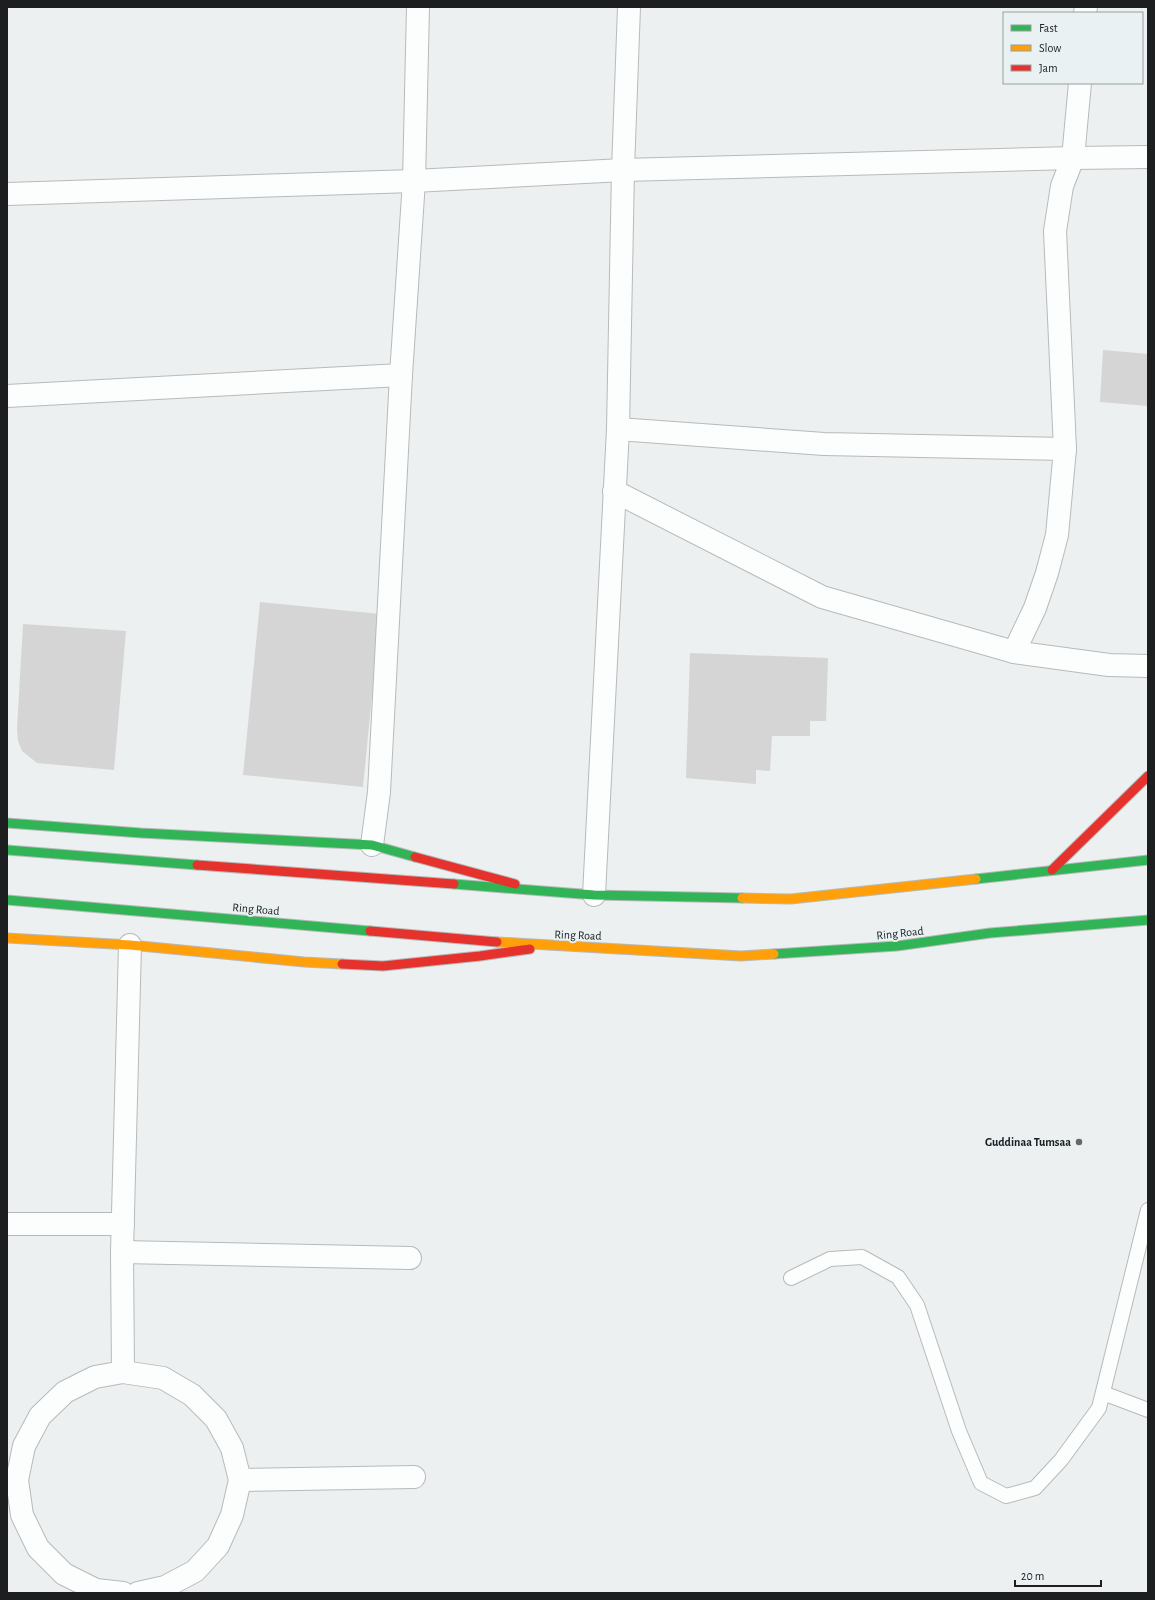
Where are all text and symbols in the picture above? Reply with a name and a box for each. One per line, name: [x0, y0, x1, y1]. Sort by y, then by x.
legend: [1003, 12, 1143, 84]
text: Fast: [1039, 22, 1058, 34]
text: Slow: [1039, 42, 1061, 54]
text: Jam: [1039, 62, 1058, 74]
street label: Ring Road: [232, 901, 280, 917]
street label: Ring Road: [876, 925, 924, 941]
street label: Ring Road: [554, 928, 602, 942]
place label: Guddinaa Tumsaa: [985, 1136, 1071, 1148]
marker: Guddinaa Tumsaa: [1074, 1137, 1084, 1147]
scale bar: [1015, 1562, 1101, 1588]
text: 20 m: [1021, 1570, 1044, 1582]

